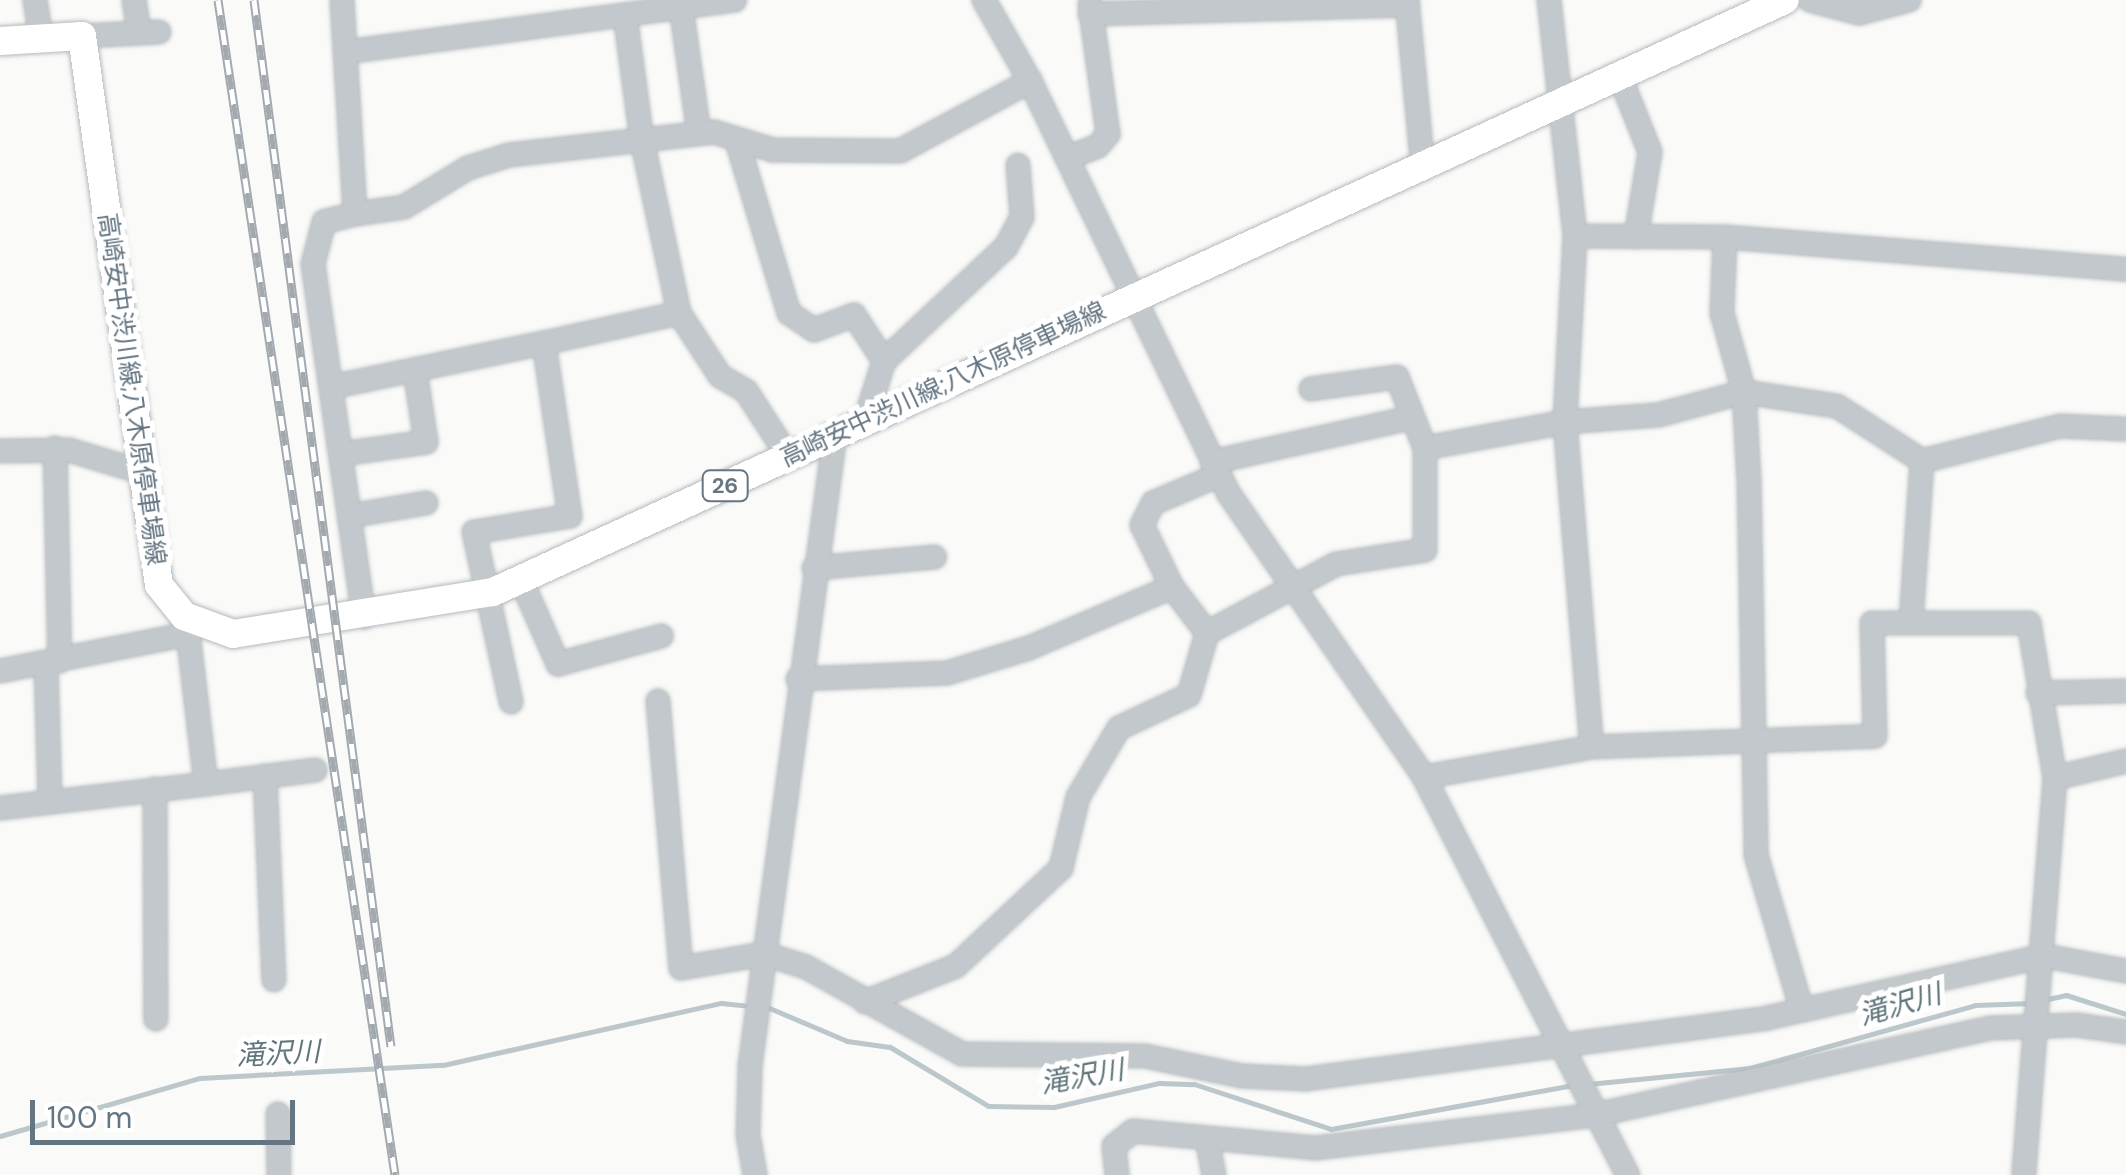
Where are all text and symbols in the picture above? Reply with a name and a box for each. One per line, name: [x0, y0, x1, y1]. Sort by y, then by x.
street label: 高崎安中渋川線;八木原停車場線: [91, 211, 171, 567]
street label: 高崎安中渋川線;八木原停車場線: [775, 296, 1111, 474]
road number: 26: [700, 469, 750, 503]
water label: 滝沢川: [1855, 977, 1945, 1033]
water label: 滝沢川: [235, 1035, 321, 1073]
water label: 滝沢川: [1038, 1053, 1126, 1101]
scale bar: [35, 1080, 300, 1142]
text: 100 m: [47, 1098, 132, 1137]

